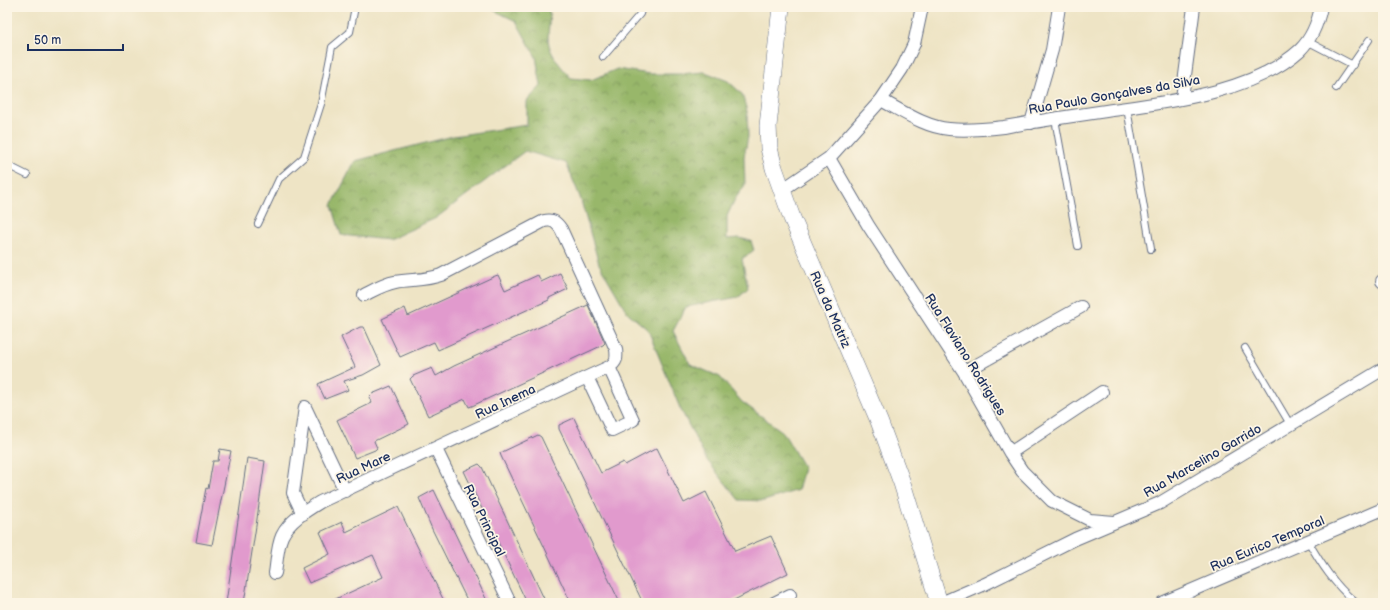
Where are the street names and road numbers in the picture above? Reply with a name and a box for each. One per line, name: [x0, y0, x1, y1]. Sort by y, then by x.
street label: Rua Paulo Gonçalves da Silva: [1027, 72, 1201, 118]
street label: Rua da Matriz: [806, 269, 854, 351]
street label: Rua Flaviano Rodrigues: [921, 291, 1010, 419]
street label: Rua Inema: [473, 381, 538, 423]
street label: Rua Marcelino Garrido: [1141, 421, 1264, 501]
street label: Rua Mare: [334, 448, 393, 487]
street label: Rua Principal: [460, 482, 509, 559]
street label: Rua Eurico Temporal: [1208, 513, 1327, 575]

